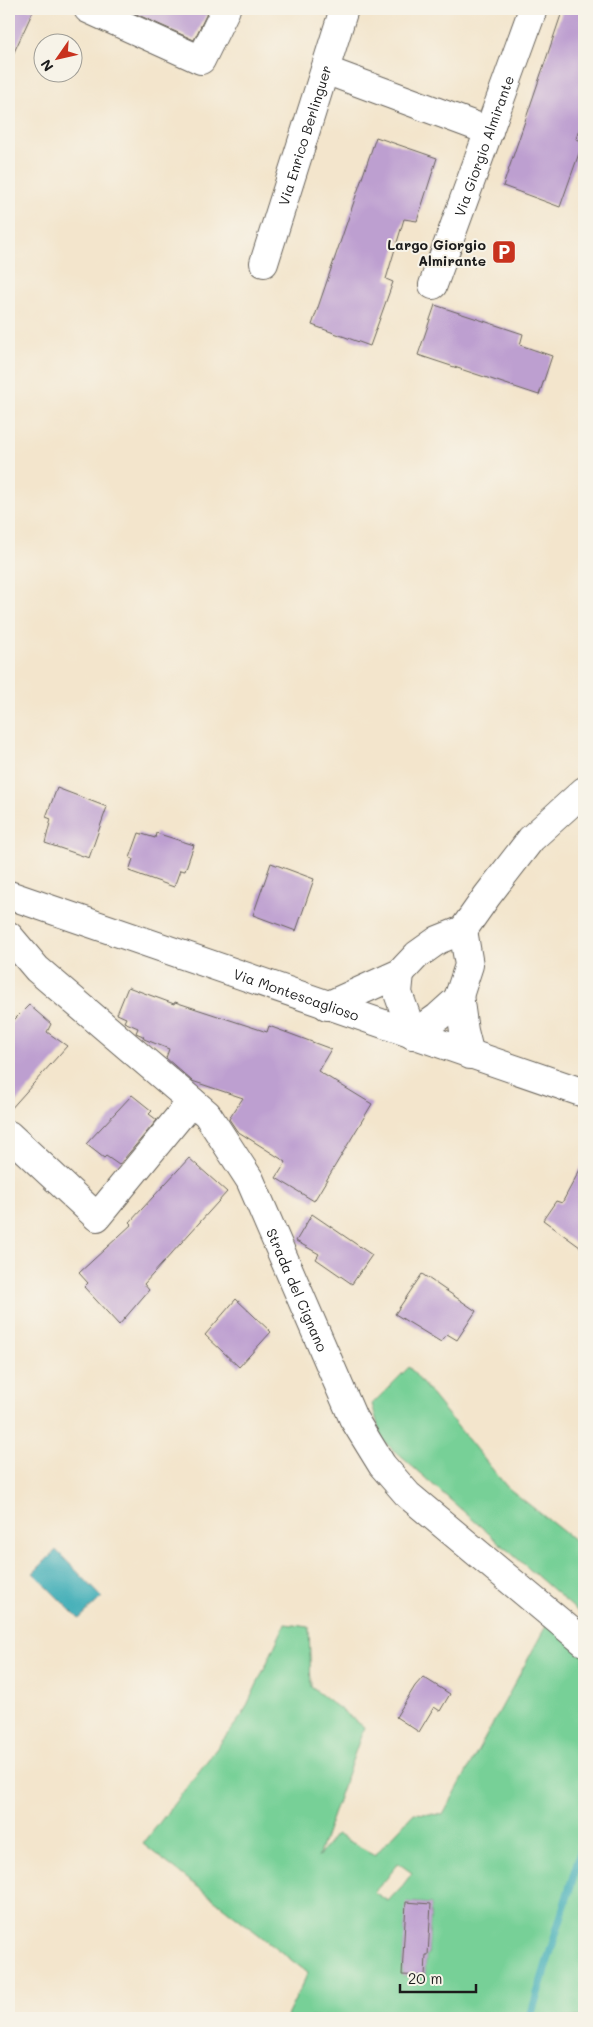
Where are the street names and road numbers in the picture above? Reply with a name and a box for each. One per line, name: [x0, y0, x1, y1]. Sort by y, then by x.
street label: Via Enrico Berlinguer: [273, 63, 335, 208]
street label: Via Giorgio Almirante: [449, 73, 518, 219]
street label: Via Montescaglioso: [231, 964, 362, 1024]
street label: Strada del Cignano: [262, 1225, 332, 1354]

